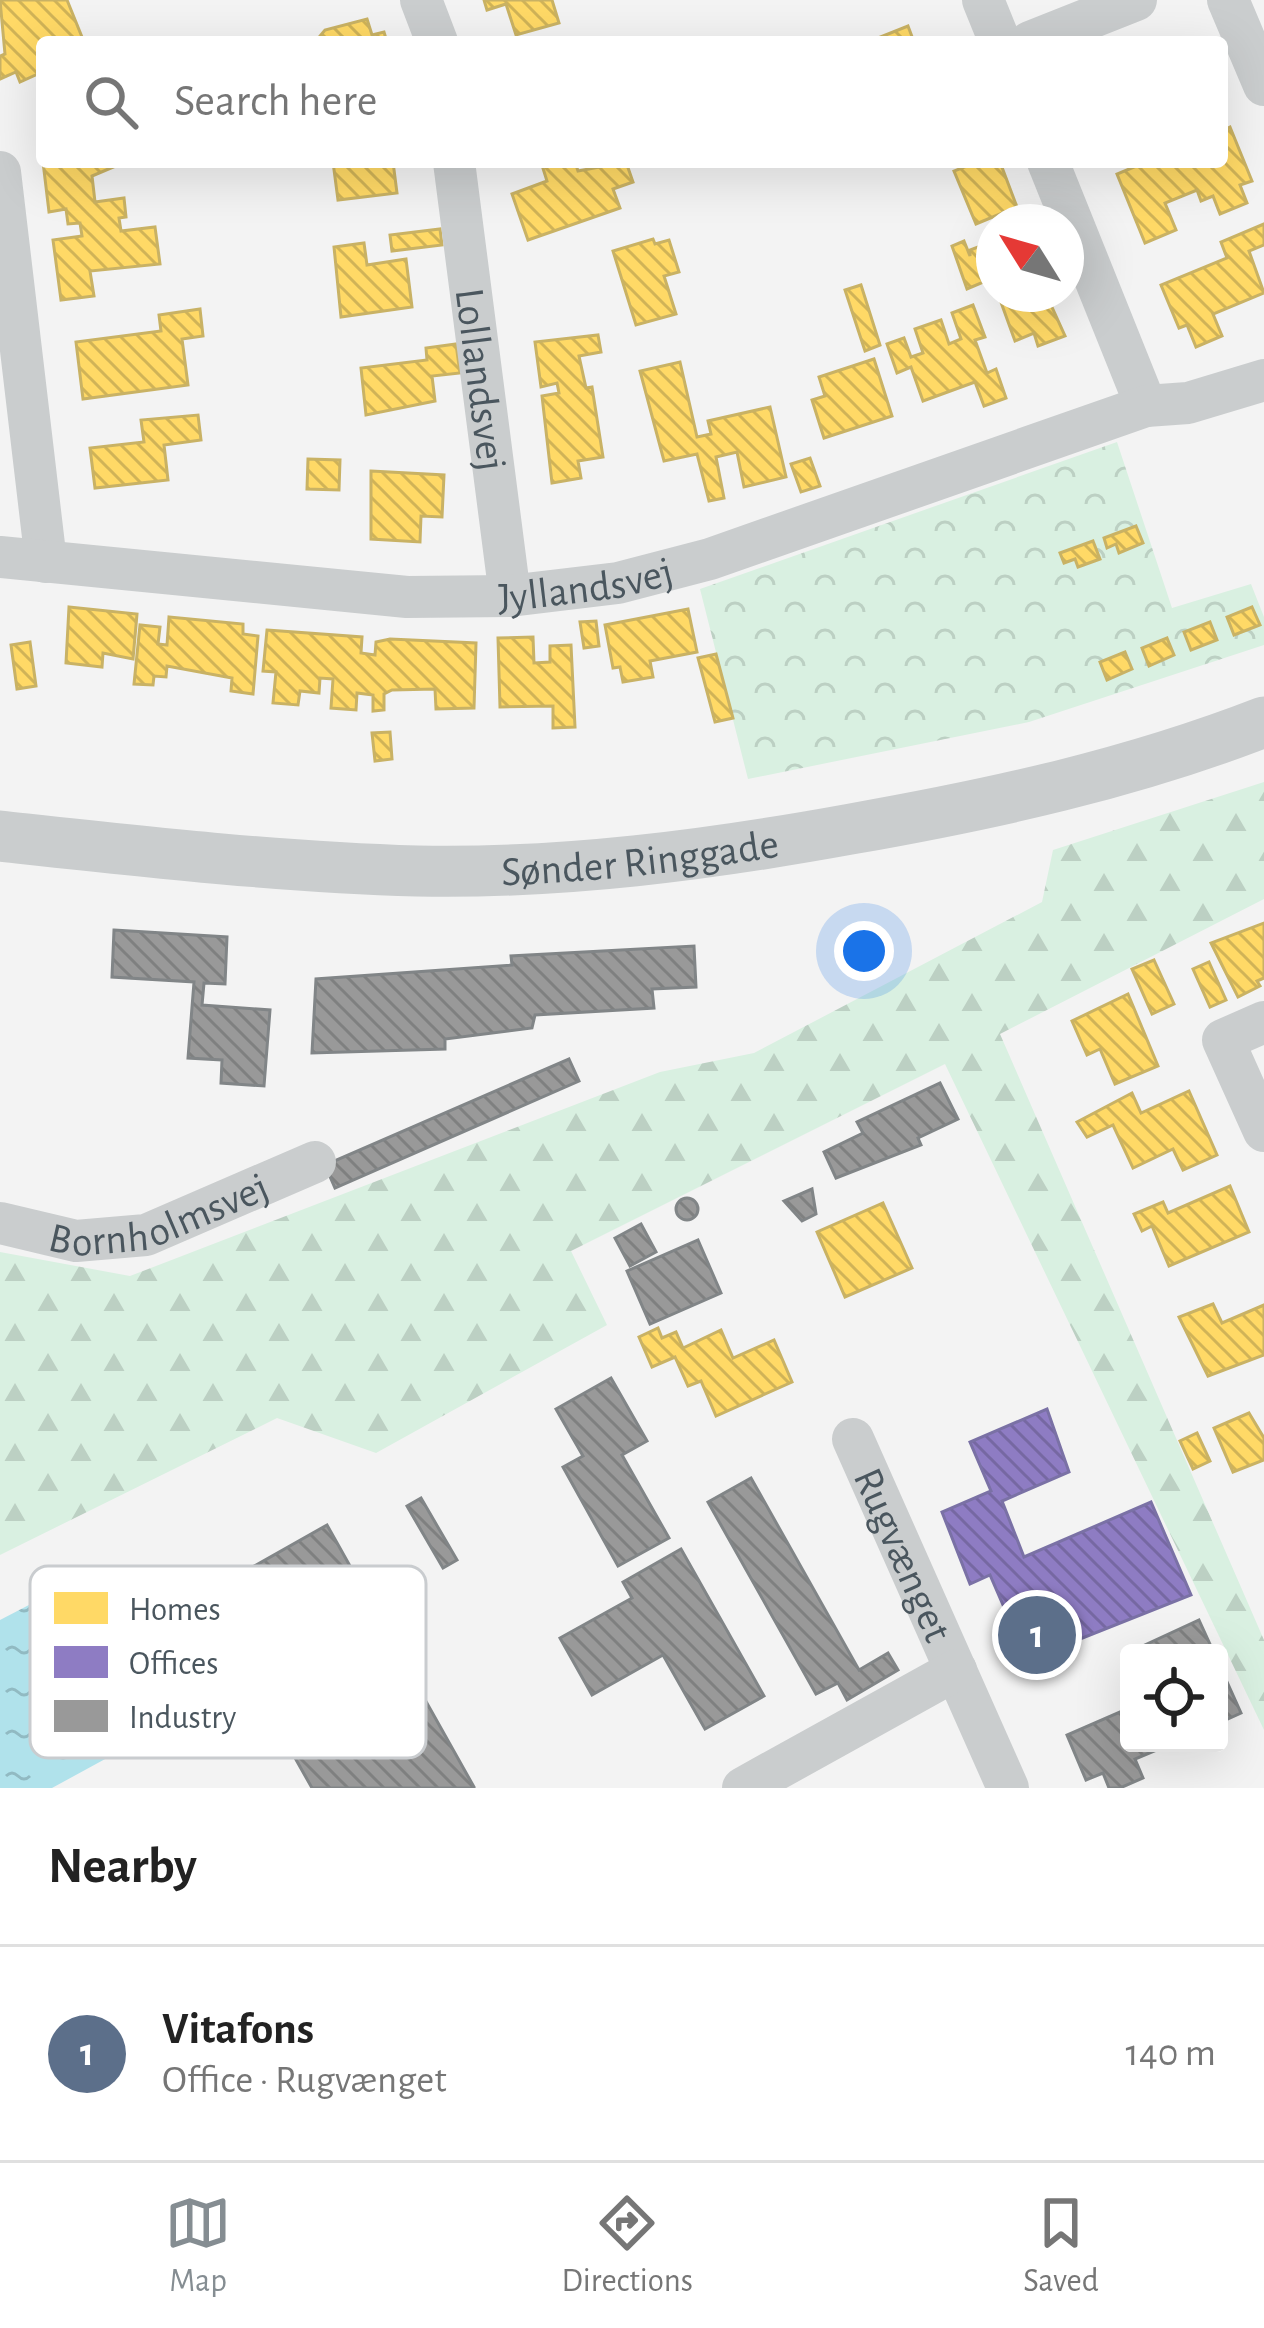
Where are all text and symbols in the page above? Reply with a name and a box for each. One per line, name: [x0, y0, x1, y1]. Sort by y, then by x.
search box: [36, 36, 1228, 168]
icon: search: [78, 69, 144, 135]
text: Search here: [174, 79, 377, 124]
north arrow: [976, 204, 1084, 312]
street label: Lollandsvej: [447, 286, 513, 473]
street label: Jyllandsvej: [498, 551, 677, 619]
street label: Sønder Ringgade: [500, 823, 782, 893]
your location: [834, 921, 894, 981]
street label: Bornholmsvej: [45, 1166, 275, 1264]
street label: Rugvænget: [846, 1462, 959, 1648]
legend: [30, 1566, 426, 1758]
pin: 1: [998, 1590, 1076, 1680]
text: Homes: [129, 1594, 221, 1627]
map controls: [1120, 1644, 1228, 1752]
button: locate: [1120, 1644, 1228, 1752]
text: Offices: [129, 1648, 218, 1681]
text: Industry: [129, 1702, 236, 1735]
text: Nearby: [48, 1841, 197, 1892]
text: Vitafons: [162, 2007, 314, 2052]
text: 1: [80, 2034, 94, 2073]
text: 140 m: [1126, 2034, 1216, 2073]
text: Office · Rugvænget: [162, 2061, 447, 2100]
tab: Map: [165, 2190, 231, 2302]
tab: Directions: [561, 2190, 693, 2302]
tab: Saved: [1023, 2190, 1099, 2302]

